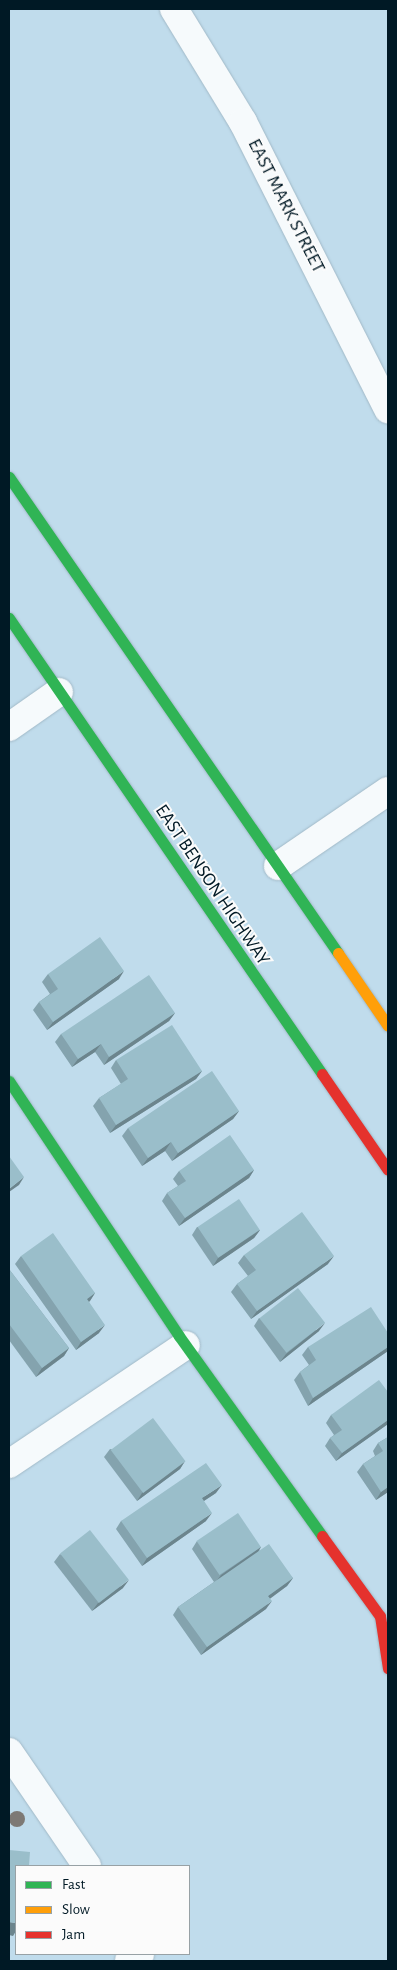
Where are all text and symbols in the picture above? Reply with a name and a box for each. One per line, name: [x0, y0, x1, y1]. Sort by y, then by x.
street label: EAST MARK STREET: [242, 135, 330, 277]
street label: EAST BENSON HIGHWAY: [150, 800, 274, 970]
legend: [15, 1865, 190, 1955]
text: Fast: [62, 1877, 85, 1892]
text: Slow: [62, 1902, 90, 1917]
text: Jam: [62, 1927, 85, 1942]

